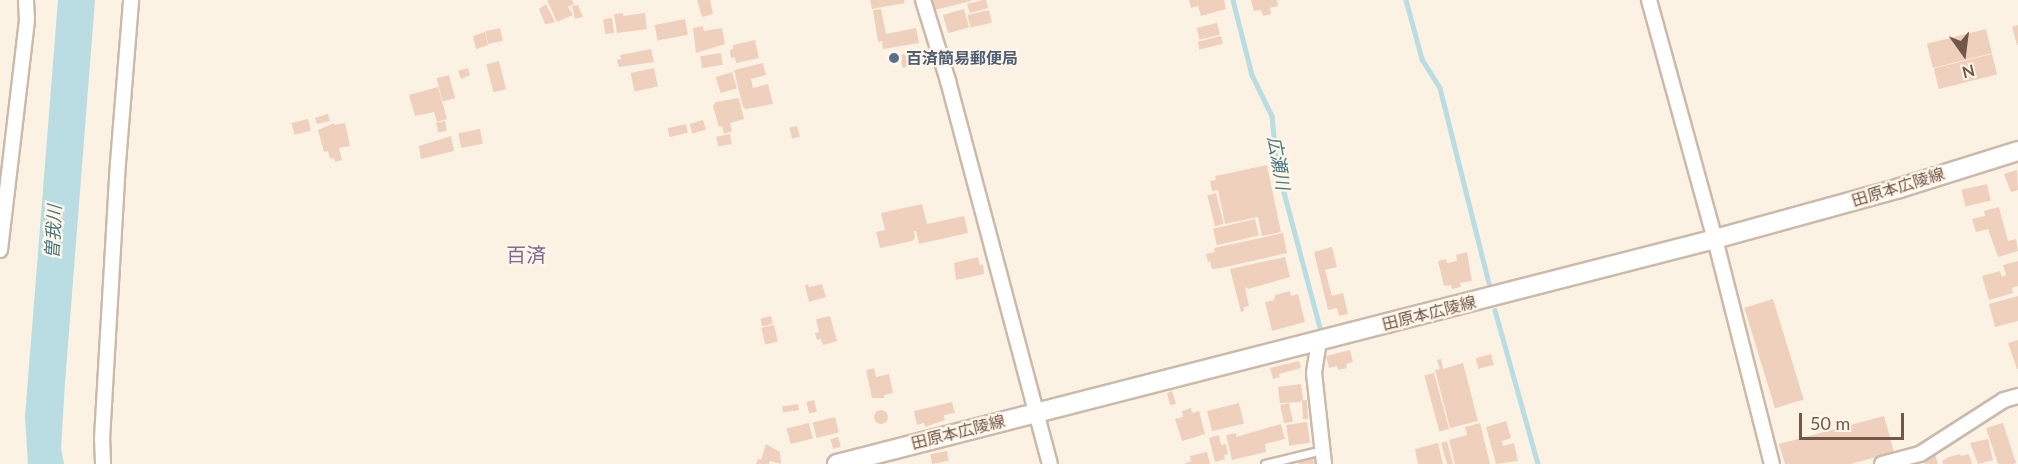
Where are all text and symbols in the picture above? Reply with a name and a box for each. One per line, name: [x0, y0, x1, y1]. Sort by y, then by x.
north arrow: [1934, 24, 1994, 84]
place label: 百済簡易郵便局: [906, 48, 1018, 68]
marker: 百済簡易郵便局: [887, 51, 901, 65]
text: N: [1960, 61, 1977, 83]
water label: 広瀬川: [1264, 135, 1294, 191]
street label: 田原本広陵線: [1849, 164, 1947, 210]
water label: 曽我川: [41, 204, 65, 260]
district label: 百済: [506, 242, 546, 266]
street label: 田原本広陵線: [1380, 292, 1478, 334]
scale bar: [1802, 401, 1907, 439]
street label: 田原本広陵線: [909, 411, 1007, 453]
text: 50 m: [1810, 412, 1850, 434]

